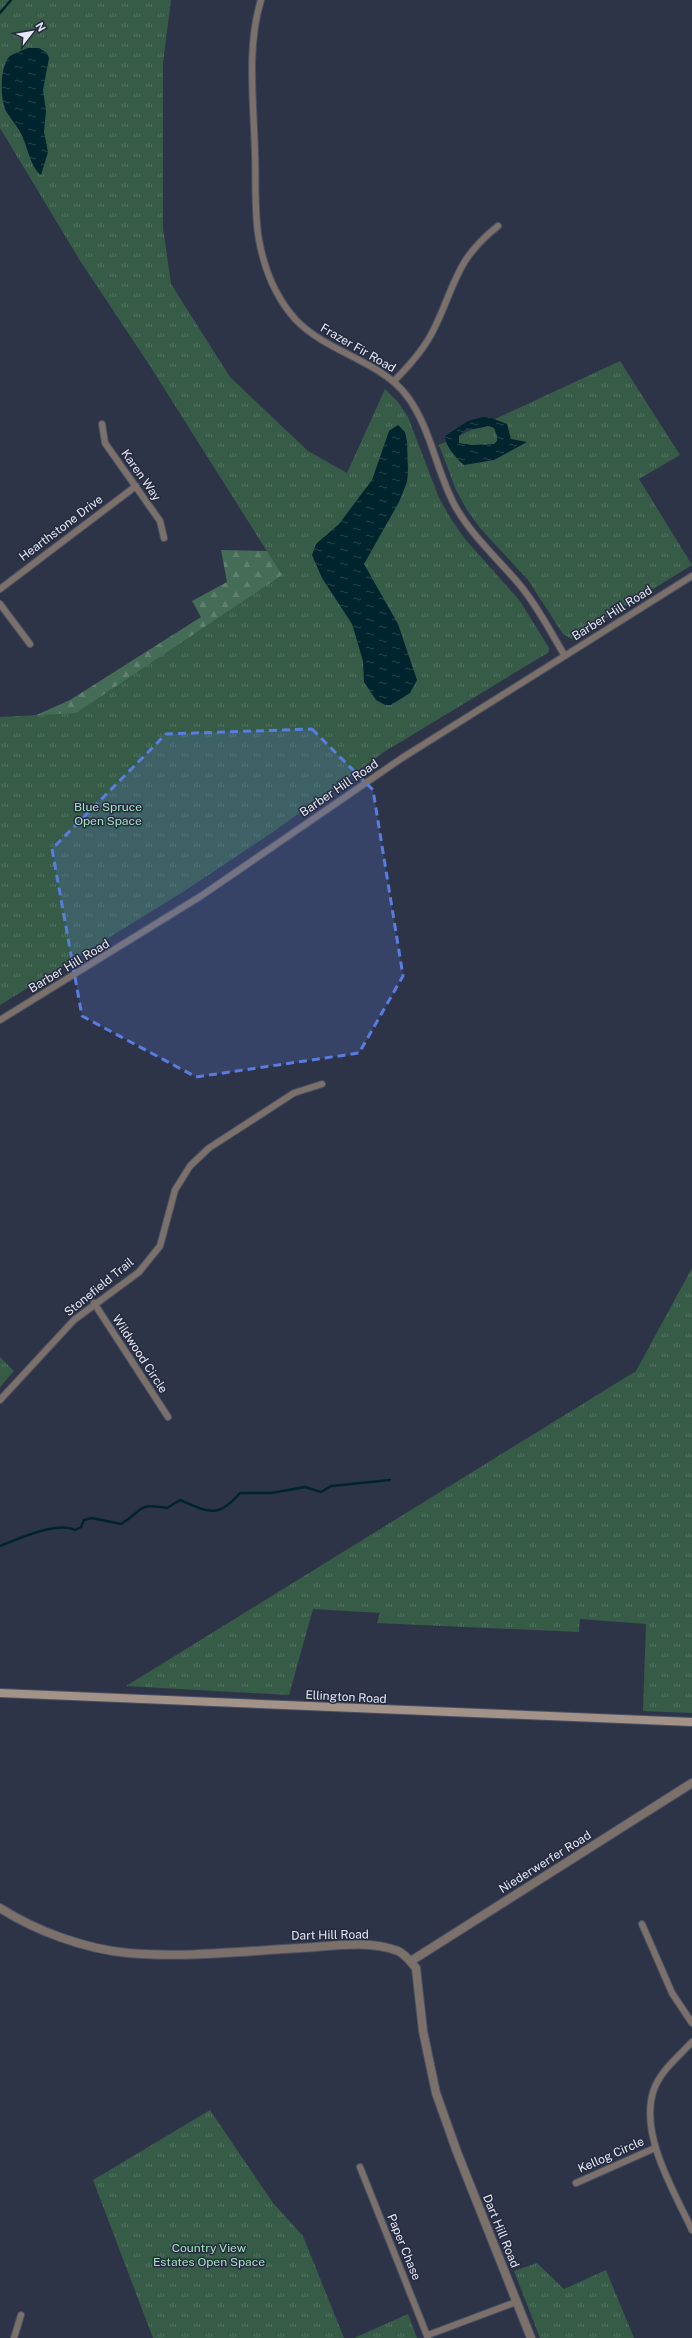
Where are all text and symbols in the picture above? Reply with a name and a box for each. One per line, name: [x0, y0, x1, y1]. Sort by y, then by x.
north arrow: [12, 12, 52, 52]
text: N: [33, 20, 48, 34]
street label: Frazer Fir Road: [318, 321, 398, 375]
street label: Karen Way: [118, 447, 164, 504]
street label: Hearthstone Drive: [16, 492, 106, 564]
street label: Barber Hill Road: [569, 583, 655, 643]
street label: Barber Hill Road: [297, 757, 381, 819]
park label: Blue Spruce Open Space: [74, 800, 142, 828]
street label: Barber Hill Road: [26, 936, 112, 996]
street label: Stonefield Trail: [62, 1255, 137, 1319]
street label: Wildwood Circle: [110, 1312, 171, 1396]
street label: Ellington Road: [305, 1688, 387, 1706]
street label: Niederwerfer Road: [496, 1828, 594, 1896]
street label: Dart Hill Road: [291, 1927, 369, 1943]
street label: Kellog Circle: [576, 2134, 646, 2176]
street label: Dart Hill Road: [480, 2192, 522, 2270]
street label: Paper Chase: [384, 2212, 424, 2282]
park label: Country View Estates Open Space: [153, 2241, 265, 2269]

